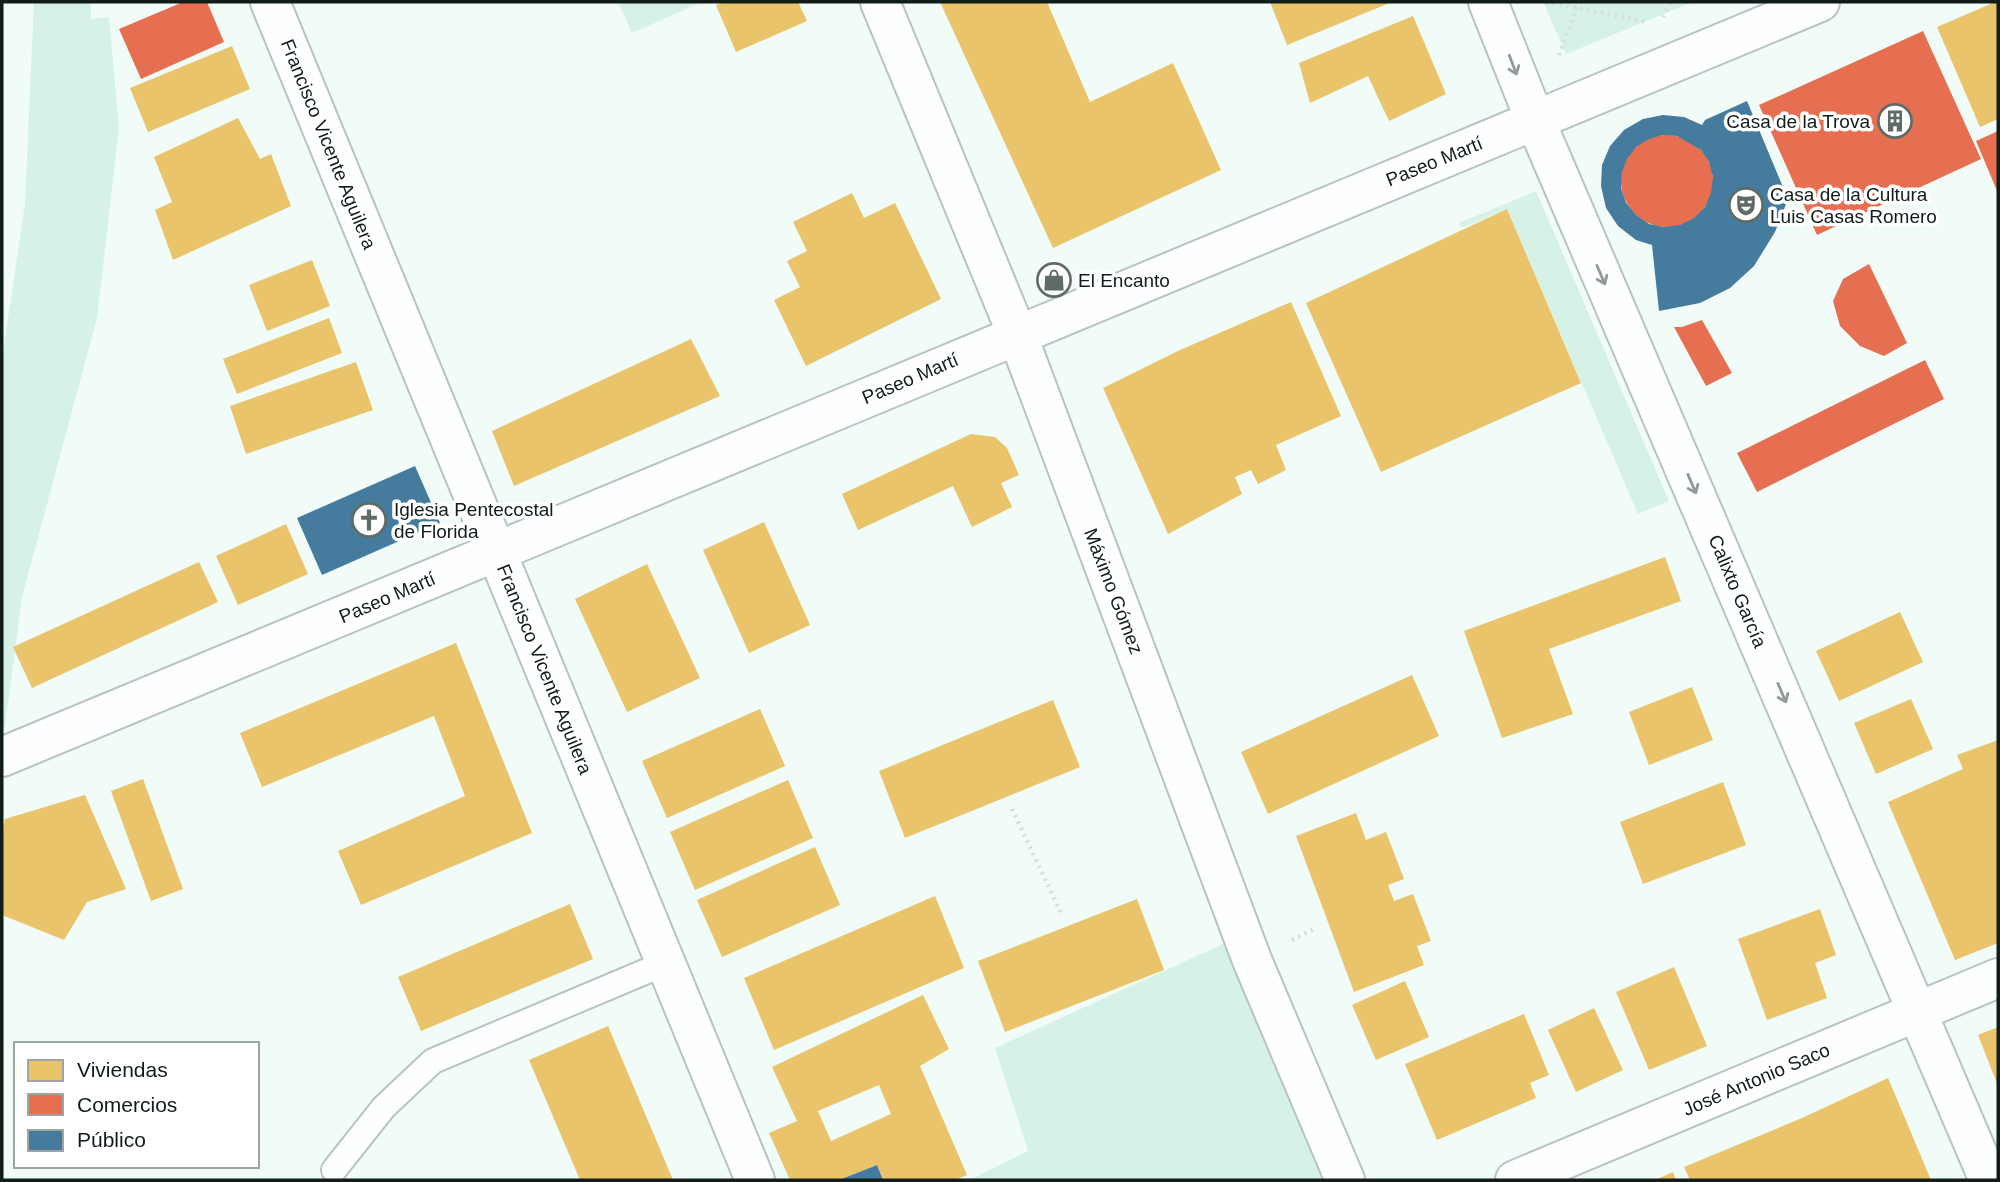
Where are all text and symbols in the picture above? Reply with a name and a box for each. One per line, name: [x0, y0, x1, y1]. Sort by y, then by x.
street label: Francisco Vicente Aguilera: [277, 36, 381, 253]
one-way arrow: [1508, 54, 1521, 76]
building icon: Casa de la Trova: [1876, 102, 1914, 140]
place label: Casa de la Trova: [1726, 111, 1870, 132]
street label: Paseo Martí: [1383, 132, 1486, 190]
place label: Casa de la Cultura Luis Casas Romero: [1770, 184, 1937, 227]
theatre icon: Casa de la Cultura Luis Casas Romero: [1727, 186, 1765, 224]
shop icon: El Encanto: [1035, 261, 1073, 299]
one-way arrow: [1596, 264, 1609, 285]
place label: El Encanto: [1078, 270, 1170, 291]
street label: Paseo Martí: [859, 349, 962, 408]
one-way arrow: [1686, 473, 1699, 494]
place label: Iglesia Pentecostal de Florida: [394, 499, 554, 542]
church icon: Iglesia Pentecostal de Florida: [350, 501, 388, 539]
street label: Máximo Gómez: [1080, 525, 1147, 657]
street label: Calixto García: [1704, 532, 1771, 651]
street label: Francisco Vicente Aguilera: [493, 561, 597, 778]
street label: Paseo Martí: [336, 568, 439, 627]
one-way arrow: [1776, 682, 1789, 703]
street label: José Antonio Saco: [1680, 1039, 1833, 1120]
legend: [14, 1042, 259, 1168]
text: Viviendas: [77, 1058, 168, 1081]
text: Comercios: [77, 1093, 177, 1116]
text: Público: [77, 1128, 146, 1151]

